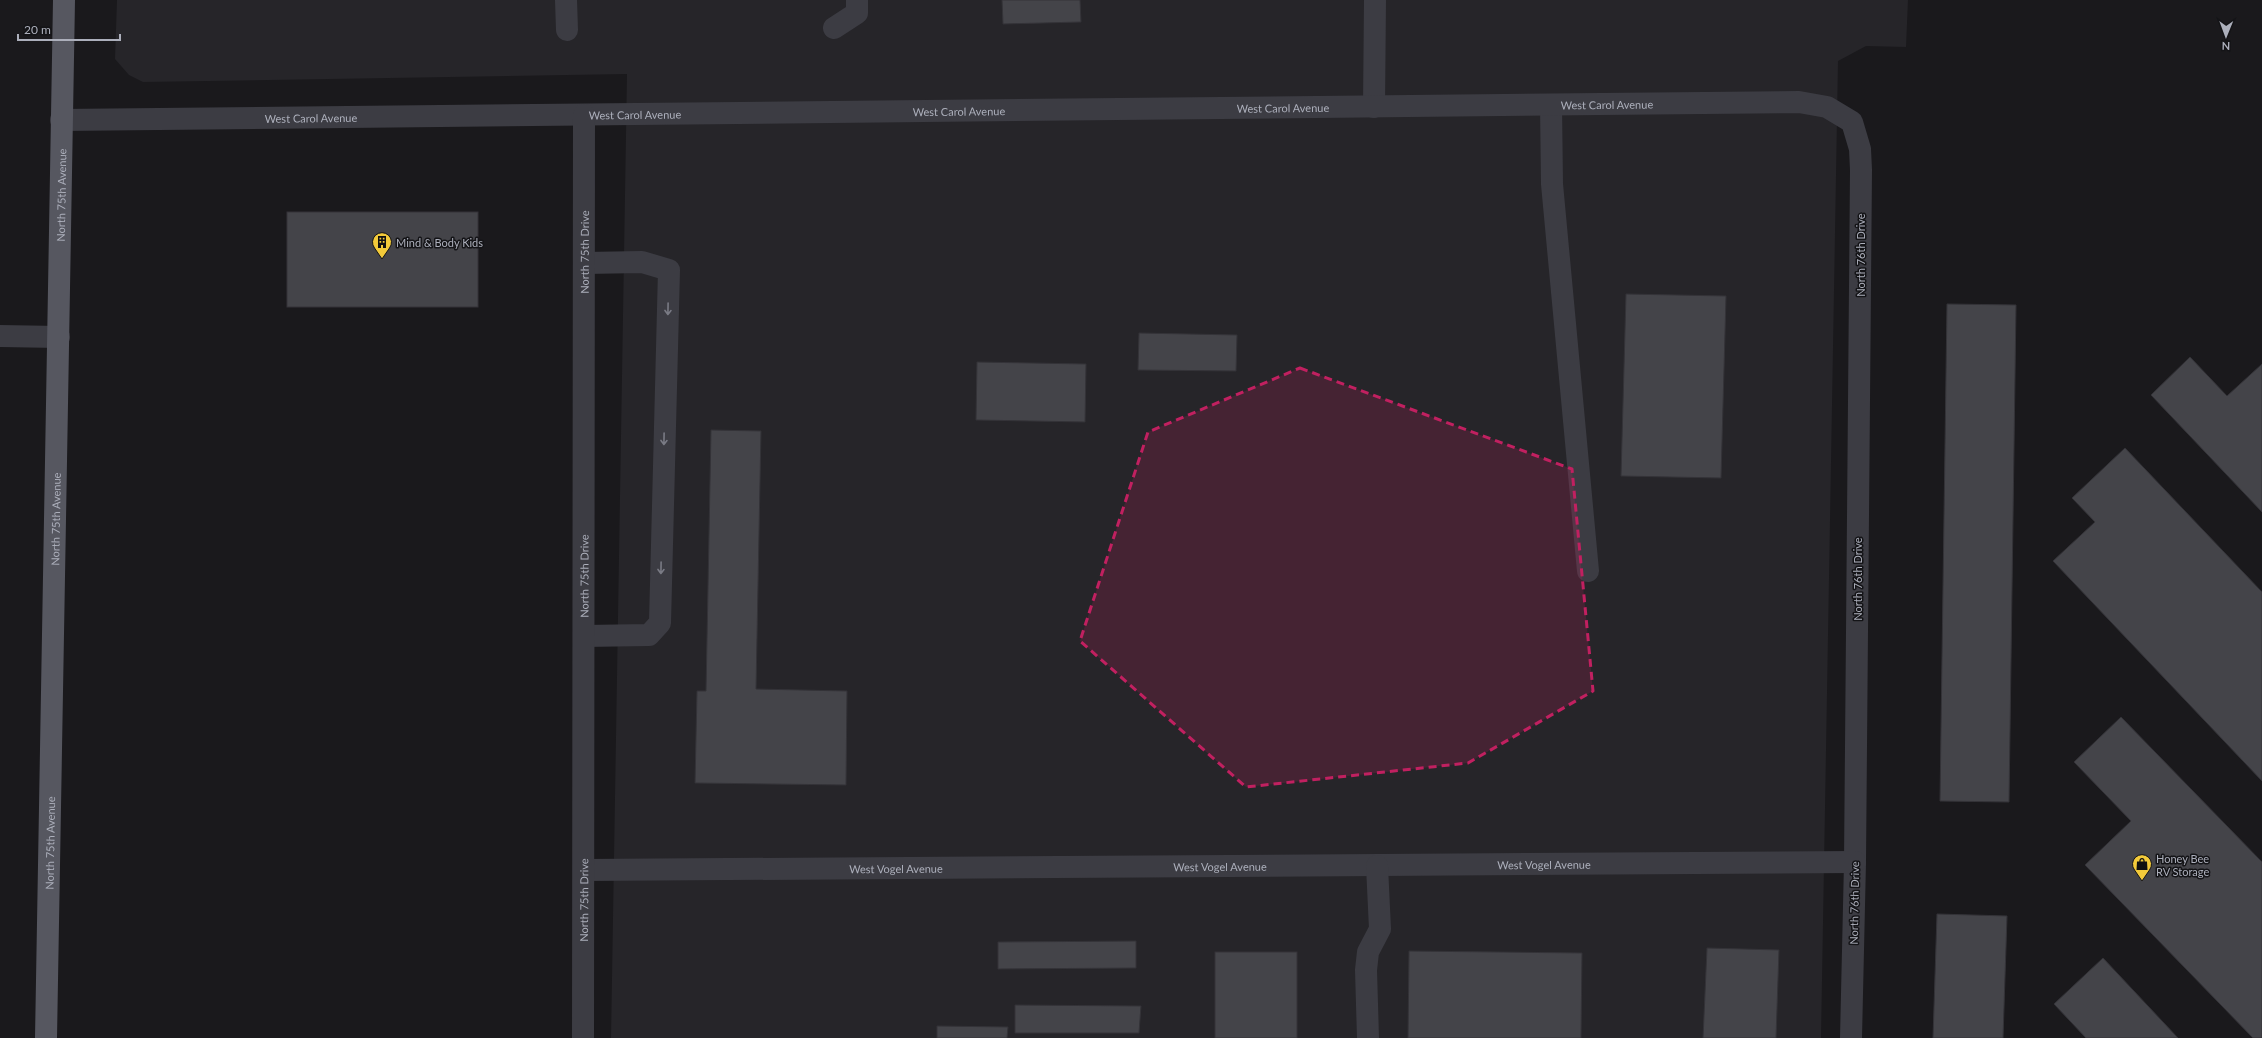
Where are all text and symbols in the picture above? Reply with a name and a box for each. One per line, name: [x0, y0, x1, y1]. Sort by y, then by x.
scale bar: [18, 16, 120, 42]
north arrow: [2206, 16, 2246, 56]
text: 20 m: [24, 22, 51, 37]
text: N: [2221, 40, 2230, 53]
street label: West Carol Avenue: [1561, 97, 1653, 111]
street label: West Carol Avenue: [1237, 100, 1329, 114]
street label: West Carol Avenue: [913, 104, 1005, 118]
street label: West Carol Avenue: [589, 107, 681, 121]
street label: West Carol Avenue: [265, 110, 357, 124]
street label: North 75th Avenue: [53, 148, 68, 242]
street label: North 75th Drive: [577, 210, 590, 294]
street label: North 76th Drive: [1854, 213, 1867, 297]
building icon: Mind & Body Kids: [371, 231, 393, 259]
place label: Mind & Body Kids: [396, 236, 483, 249]
one-way arrow: [664, 302, 671, 315]
one-way arrow: [661, 432, 668, 445]
street label: North 75th Avenue: [48, 472, 62, 566]
street label: North 75th Drive: [577, 534, 590, 618]
street label: North 76th Drive: [1851, 537, 1864, 621]
one-way arrow: [657, 561, 665, 574]
street label: North 75th Avenue: [42, 796, 57, 890]
place label: Honey Bee RV Storage: [2156, 852, 2209, 878]
shop icon: Honey Bee RV Storage: [2131, 853, 2153, 881]
street label: West Vogel Avenue: [1497, 857, 1591, 871]
street label: North 75th Drive: [577, 858, 590, 942]
street label: West Vogel Avenue: [1173, 859, 1267, 873]
street label: West Vogel Avenue: [849, 861, 943, 875]
street label: North 76th Drive: [1847, 861, 1861, 945]

